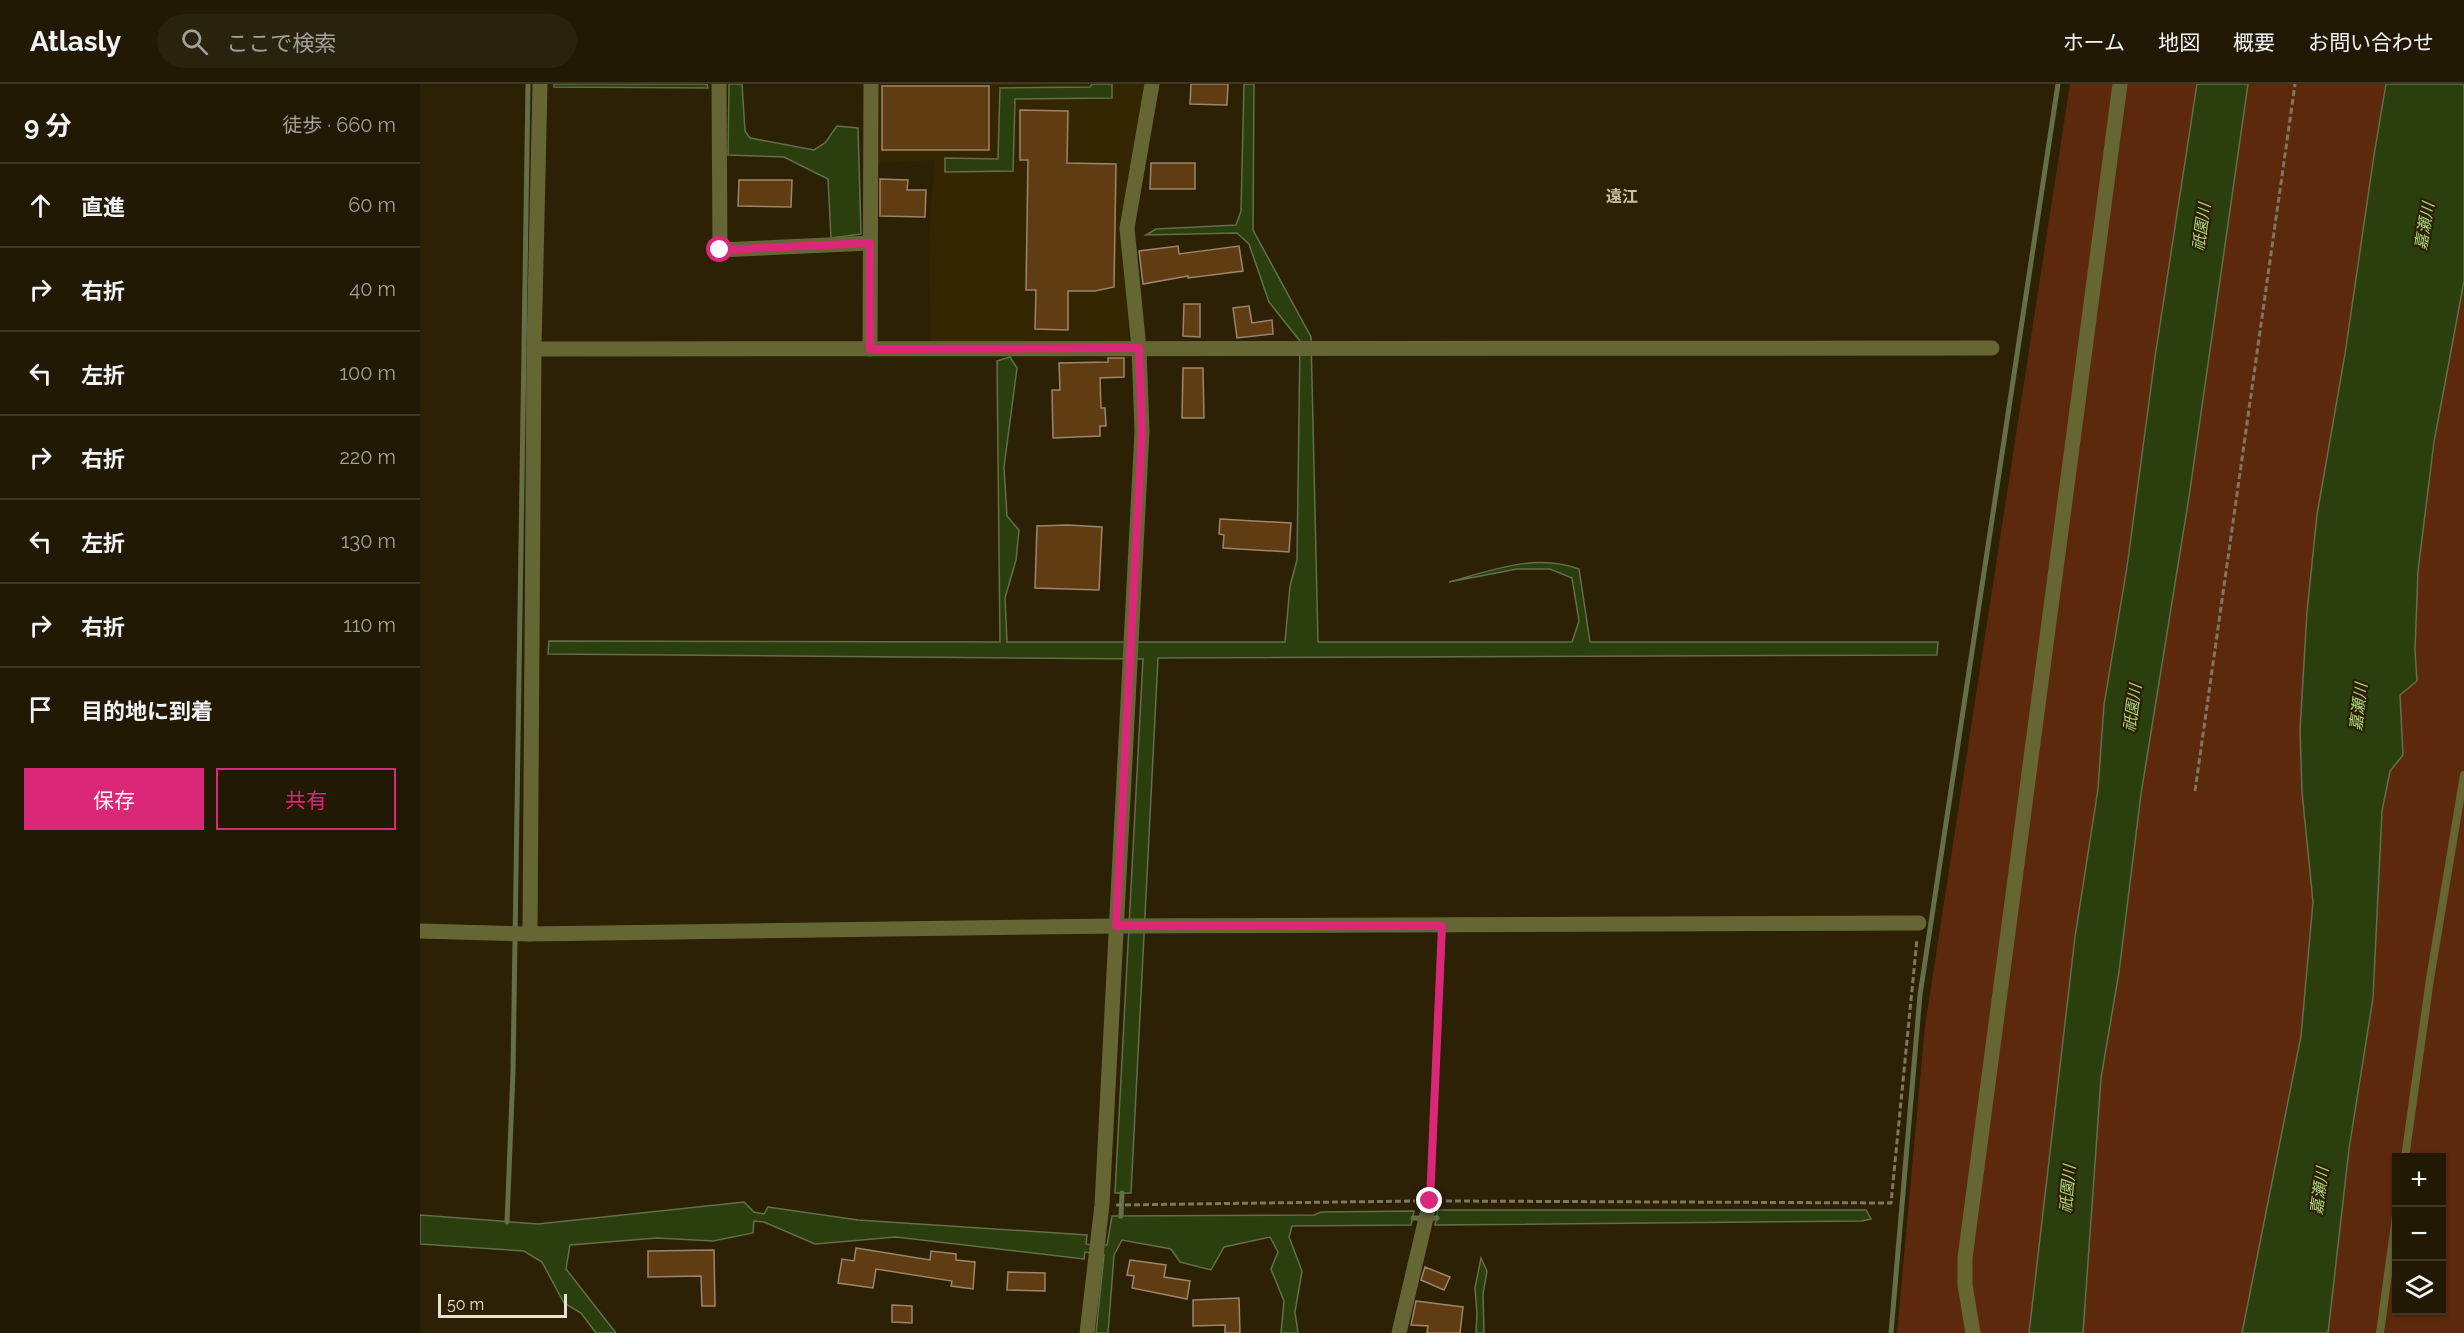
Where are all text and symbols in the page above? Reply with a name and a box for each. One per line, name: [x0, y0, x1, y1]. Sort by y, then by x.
search box: [157, 14, 577, 68]
text: Atlasly: [30, 25, 121, 58]
icon: search: [178, 25, 211, 58]
text: ここで検索: [226, 30, 336, 56]
text: ホーム: [2063, 30, 2125, 55]
text: 地図: [2158, 30, 2200, 55]
text: 概要: [2233, 30, 2275, 55]
text: お問い合わせ: [2308, 30, 2434, 55]
text: 9 分: [24, 111, 72, 141]
text: 徒歩 · 660 m: [282, 113, 396, 137]
district label: 遠江: [1606, 187, 1638, 206]
icon: ahead: [24, 189, 57, 222]
text: 60 m: [348, 193, 396, 217]
text: 直進: [81, 194, 125, 220]
water label: 嘉瀬川: [2411, 199, 2438, 251]
water label: 祇園川: [2189, 200, 2215, 252]
route start: [706, 236, 732, 262]
icon: right: [24, 273, 57, 306]
text: 40 m: [349, 277, 396, 301]
text: 右折: [81, 278, 125, 304]
icon: left: [24, 357, 57, 390]
text: 100 m: [339, 361, 396, 385]
text: 左折: [81, 362, 125, 388]
icon: right: [24, 441, 57, 474]
text: 220 m: [339, 445, 396, 469]
text: 右折: [81, 446, 125, 472]
icon: left: [24, 525, 57, 558]
text: 130 m: [341, 529, 396, 553]
text: 左折: [81, 530, 125, 556]
icon: right: [24, 609, 57, 642]
text: 110 m: [343, 613, 396, 637]
text: 右折: [81, 614, 125, 640]
water label: 嘉瀬川: [2346, 680, 2371, 732]
water label: 祇園川: [2120, 681, 2146, 733]
icon: arrive: [24, 693, 57, 726]
text: 目的地に到着: [81, 698, 213, 724]
button: 保存: [24, 768, 204, 830]
button: 共有: [216, 768, 396, 830]
map controls: [2392, 1153, 2446, 1315]
button: +: [2392, 1153, 2446, 1207]
water label: 祇園川: [2056, 1162, 2079, 1214]
water label: 嘉瀬川: [2307, 1164, 2333, 1216]
route end: [1416, 1187, 1442, 1213]
button: −: [2392, 1207, 2446, 1261]
button: layers: [2392, 1261, 2446, 1315]
scale bar: [438, 1291, 567, 1318]
text: 50 m: [447, 1295, 484, 1314]

